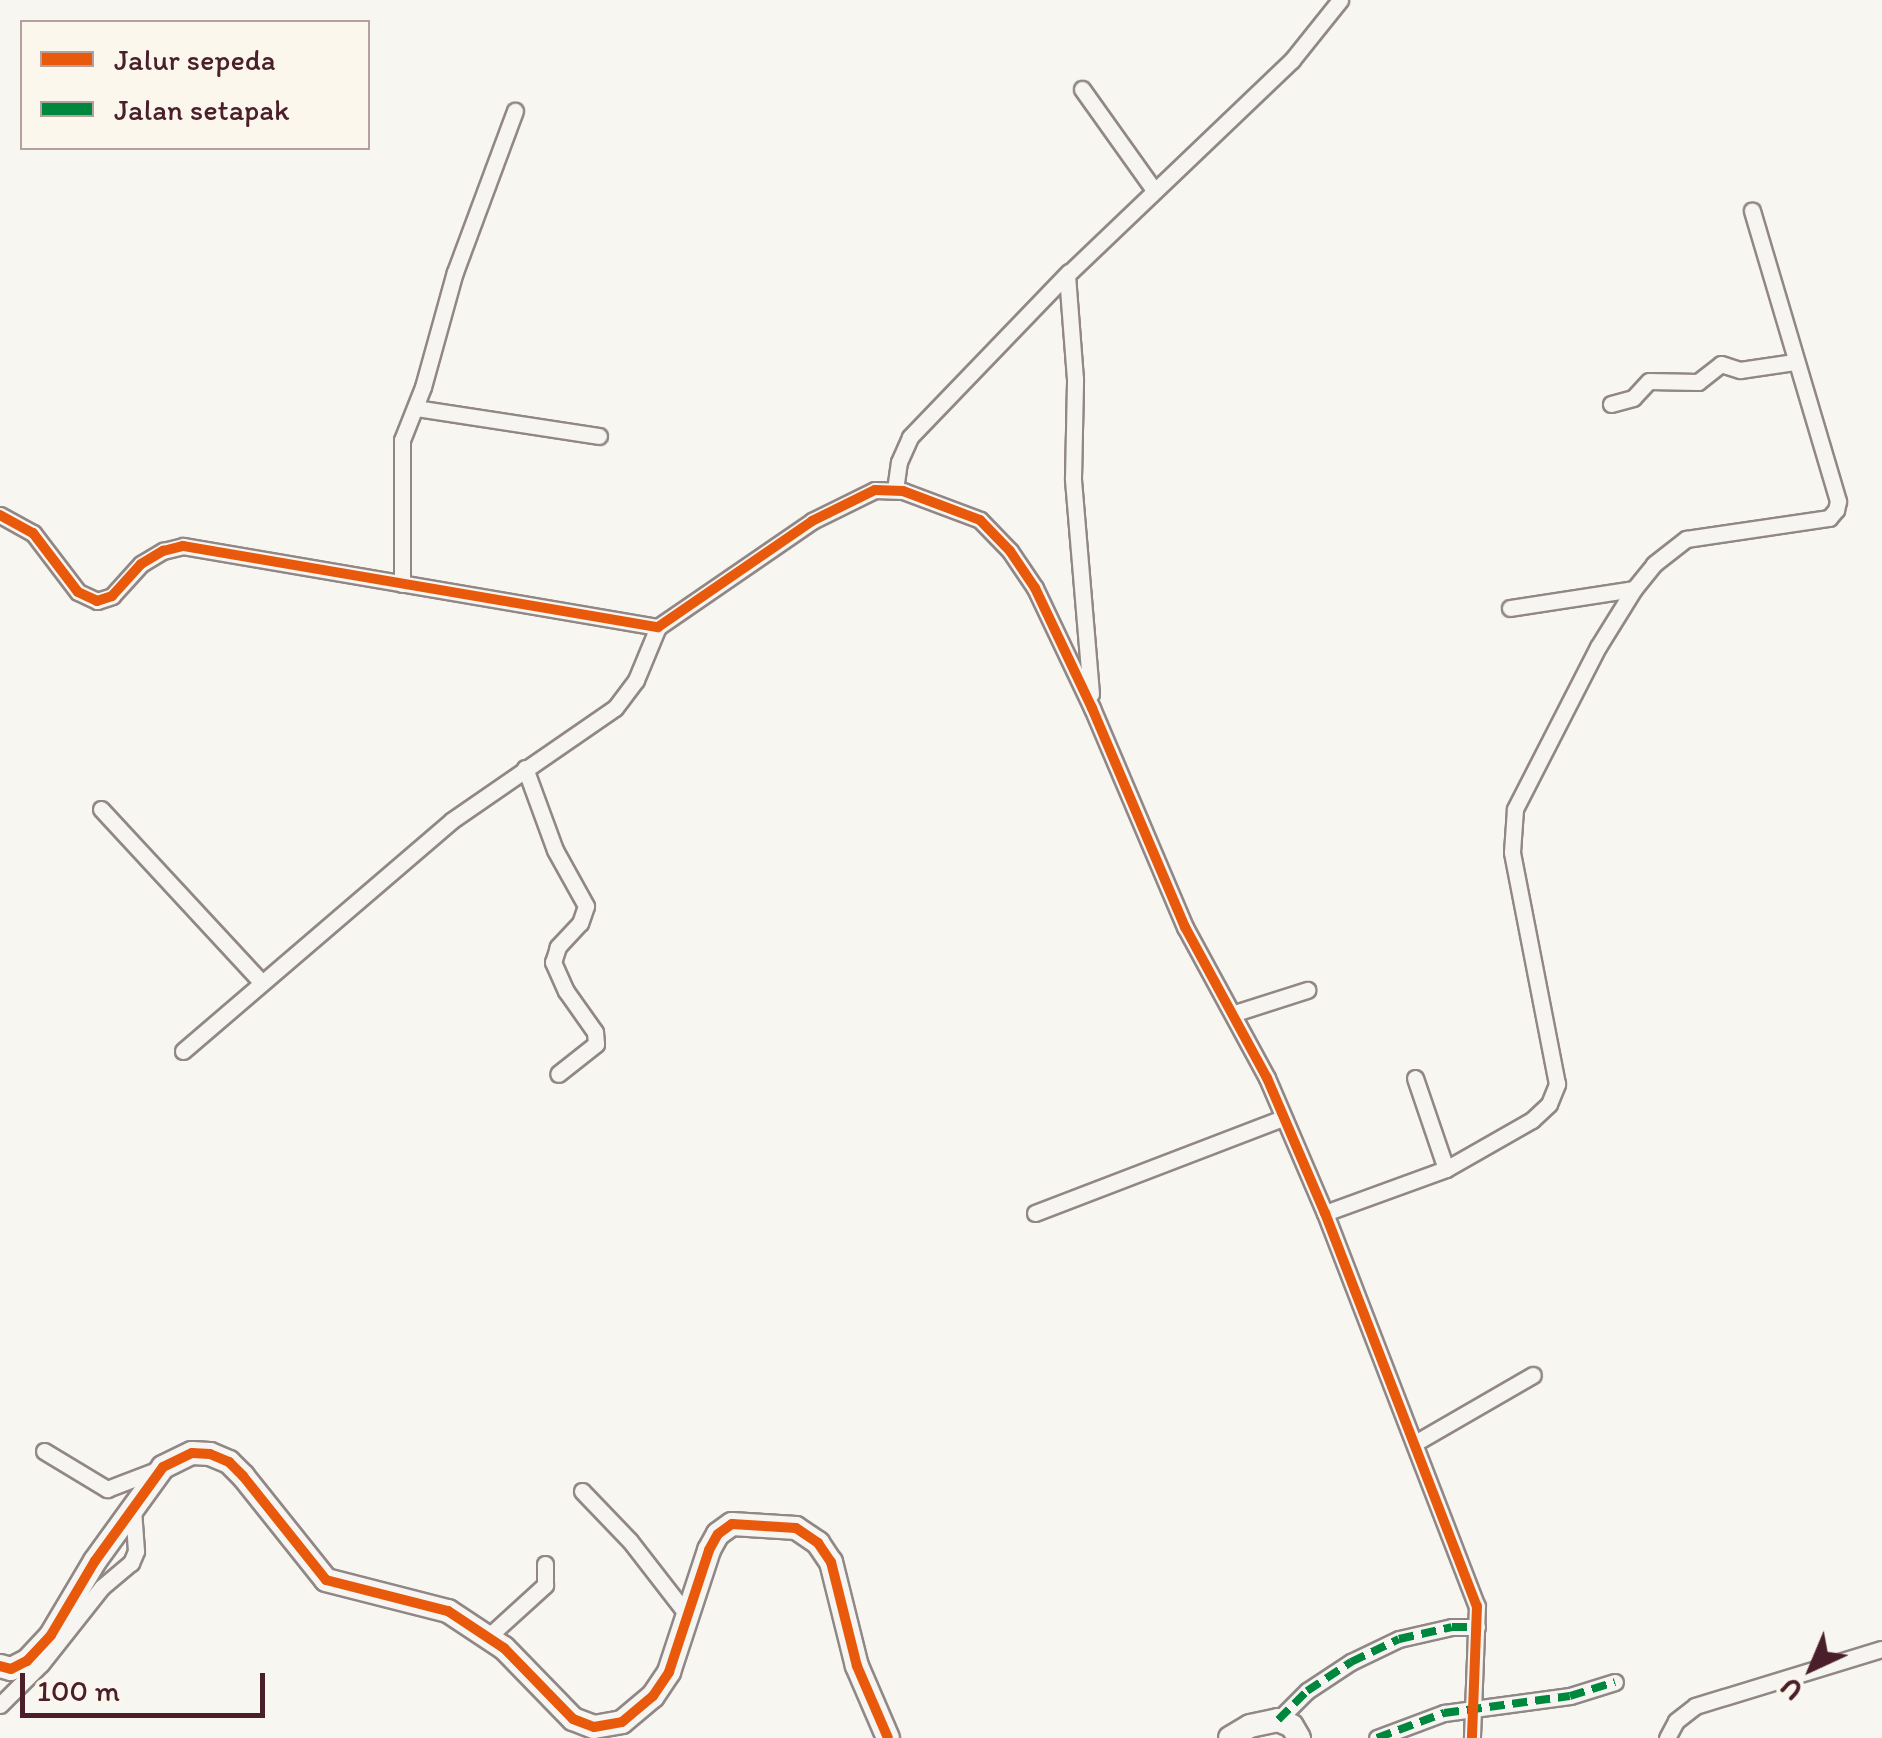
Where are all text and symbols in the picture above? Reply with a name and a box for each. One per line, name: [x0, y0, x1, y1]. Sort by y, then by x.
legend: [20, 20, 370, 150]
text: Jalur sepeda: [114, 41, 276, 78]
text: Jalan setapak: [114, 91, 290, 128]
north arrow: [1762, 1618, 1862, 1718]
scale bar: [25, 1653, 270, 1715]
text: U: [1773, 1671, 1810, 1708]
text: 100 m: [37, 1672, 120, 1709]

